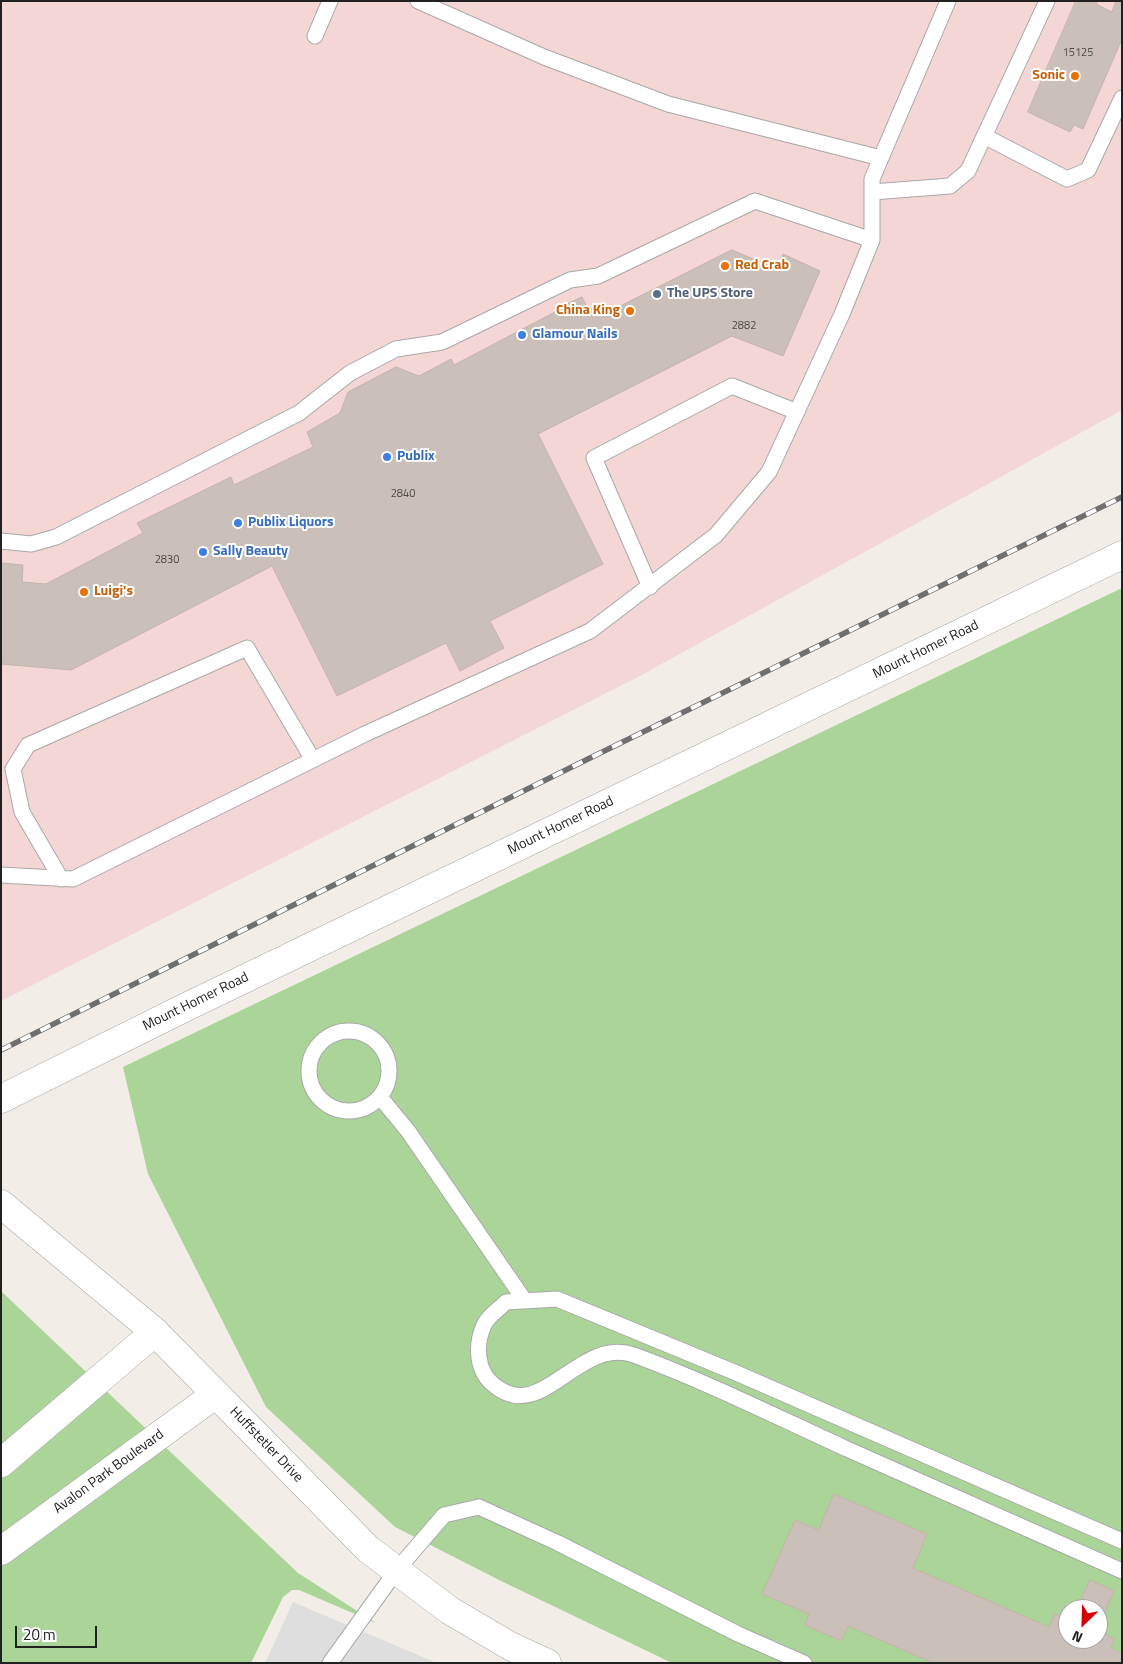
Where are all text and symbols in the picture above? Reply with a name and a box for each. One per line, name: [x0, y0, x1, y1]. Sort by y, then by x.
house number: 15125: [1063, 46, 1093, 60]
place label: Sonic: [1032, 68, 1065, 84]
marker: Sonic: [1069, 70, 1081, 82]
place label: Red Crab: [735, 258, 789, 274]
marker: Red Crab: [719, 260, 731, 272]
place label: The UPS Store: [667, 286, 753, 302]
marker: The UPS Store: [651, 288, 663, 300]
place label: China King: [556, 303, 620, 319]
marker: China King: [624, 305, 636, 317]
house number: 2882: [732, 319, 756, 333]
place label: Glamour Nails: [532, 327, 618, 343]
marker: Glamour Nails: [516, 329, 528, 341]
place label: Publix: [397, 449, 435, 465]
marker: Publix: [381, 451, 393, 463]
house number: 2840: [391, 487, 415, 501]
place label: Publix Liquors: [248, 515, 334, 531]
marker: Publix Liquors: [232, 517, 244, 529]
place label: Sally Beauty: [213, 544, 288, 560]
marker: Sally Beauty: [197, 546, 209, 558]
house number: 2830: [155, 553, 179, 567]
place label: Luigi's: [94, 584, 133, 600]
marker: Luigi's: [78, 586, 90, 598]
street label: Mount Homer Road: [870, 617, 982, 683]
street label: Mount Homer Road: [505, 793, 617, 859]
street label: Mount Homer Road: [140, 969, 252, 1035]
street label: Huffstetler Drive: [226, 1404, 306, 1486]
street label: Avalon Park Boulevard: [51, 1426, 167, 1518]
north arrow: [1058, 1599, 1108, 1649]
scale bar: [18, 1616, 100, 1648]
text: 20 m: [23, 1623, 56, 1646]
text: N: [1068, 1626, 1086, 1649]

